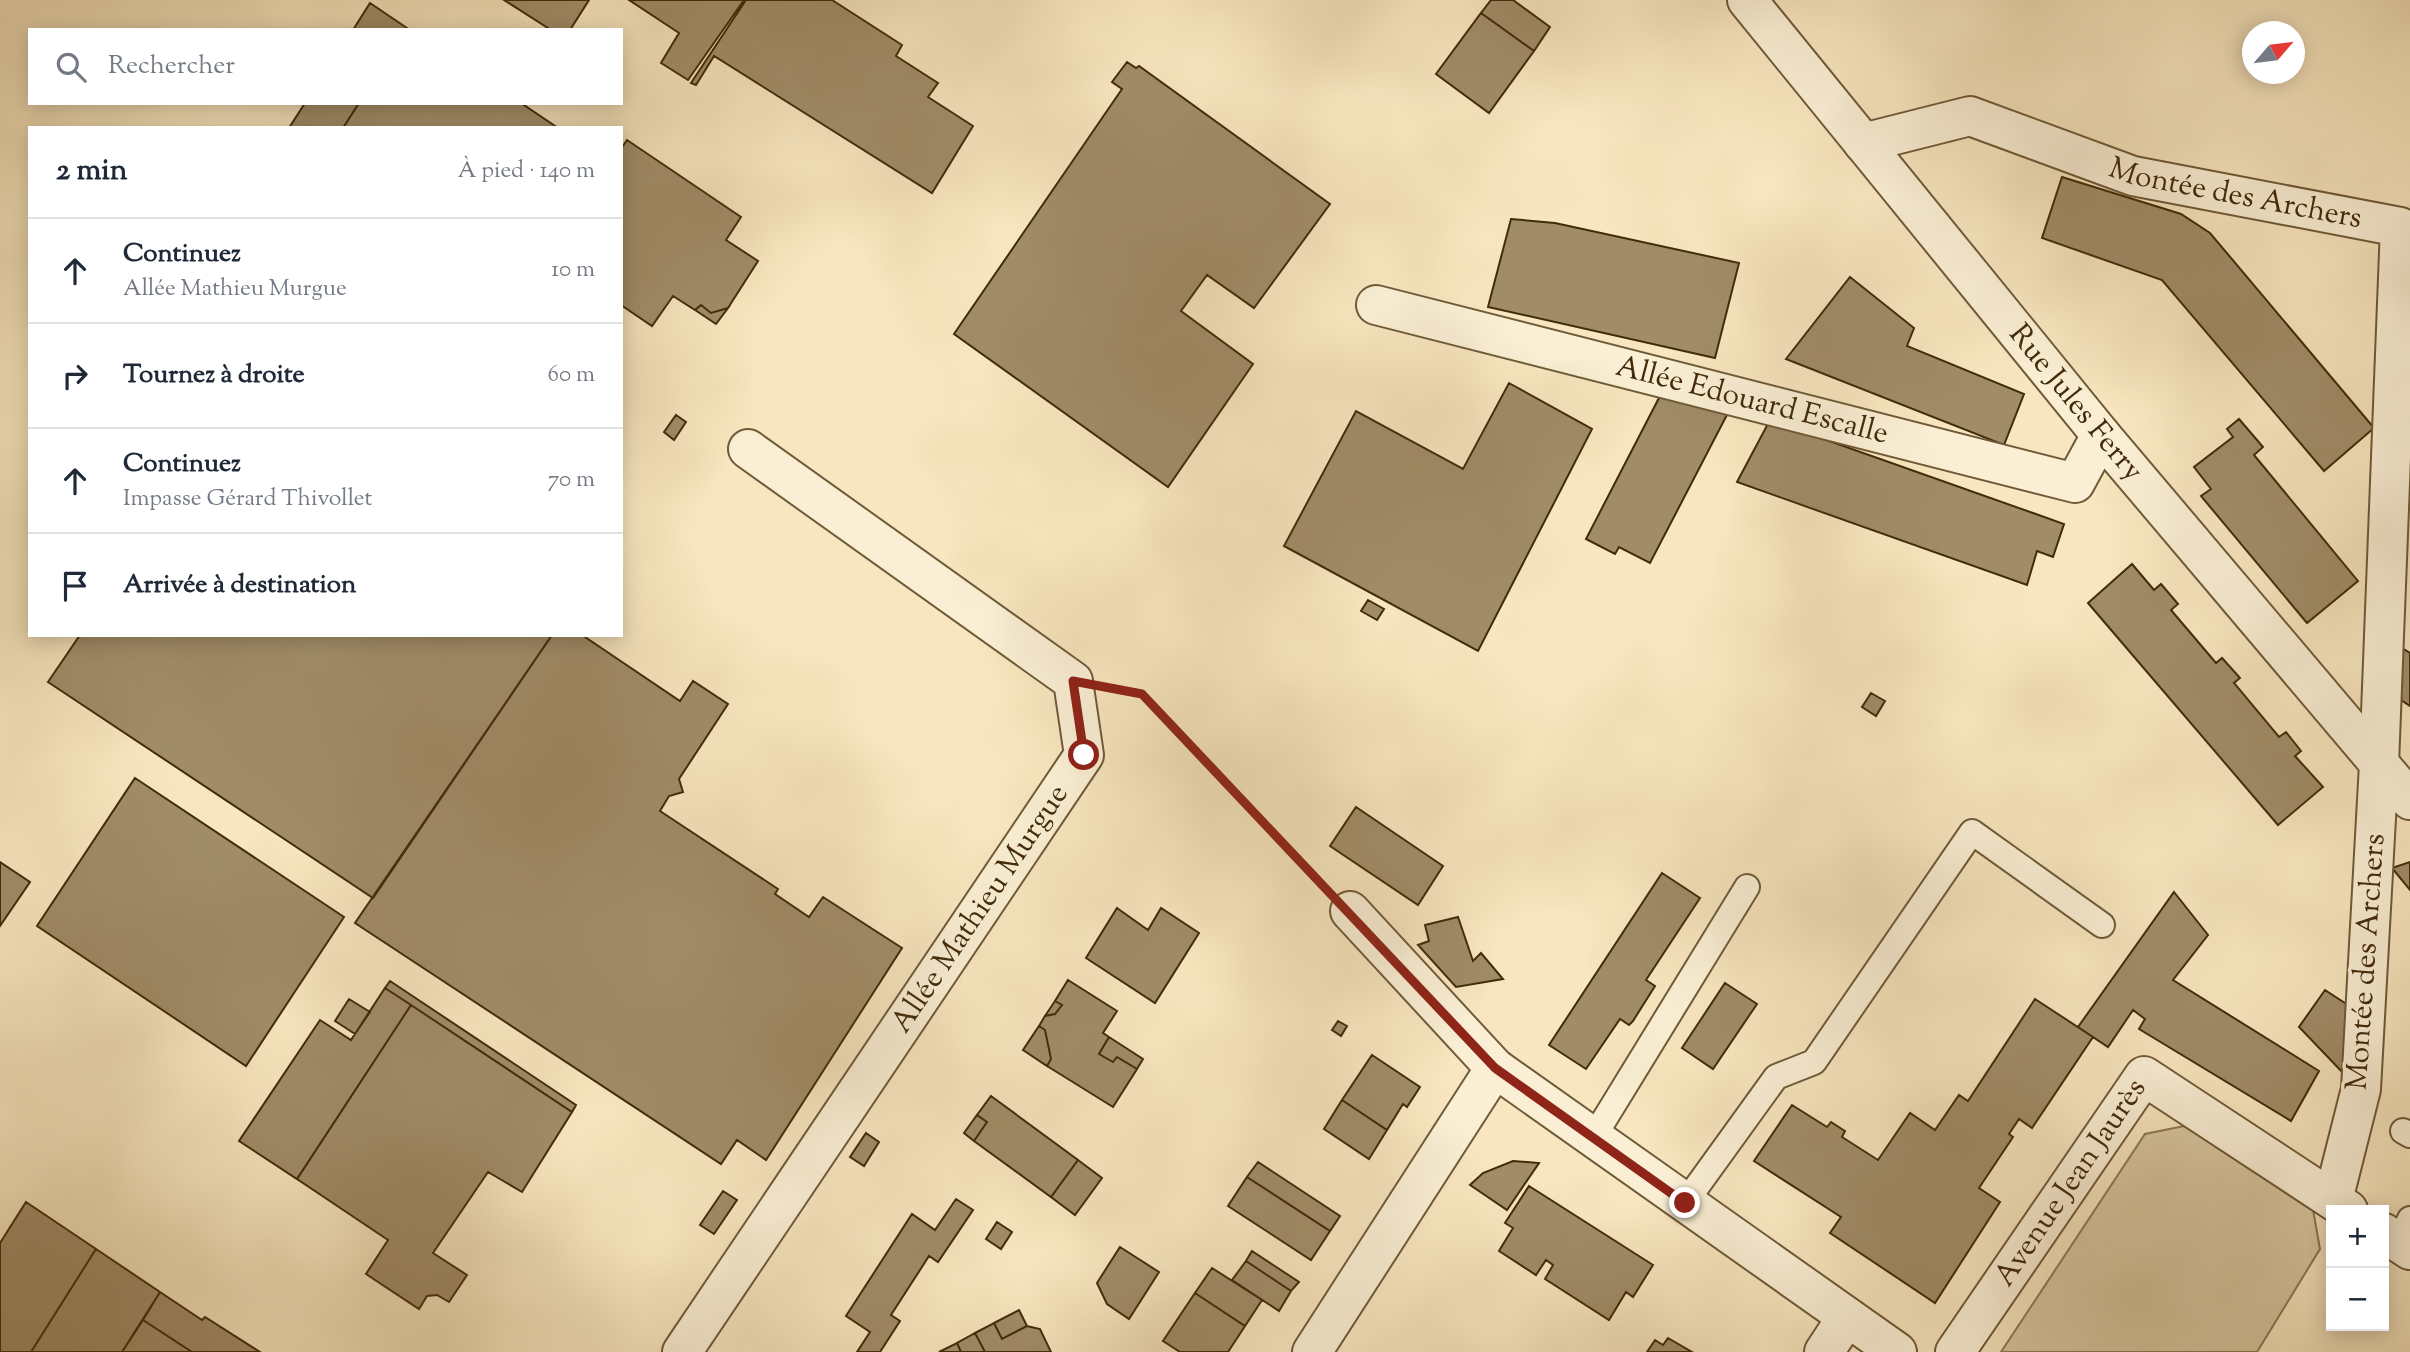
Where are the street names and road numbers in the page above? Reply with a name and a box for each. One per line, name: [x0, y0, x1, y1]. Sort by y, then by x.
street label: Montée des Archers: [2102, 147, 2365, 241]
street label: Rue Jules Ferry: [1998, 315, 2153, 491]
street label: Allée Edouard Escalle: [1611, 345, 1893, 456]
street label: Allée Mathieu Murgue: [881, 776, 1080, 1042]
street label: Montée des Archers: [2337, 832, 2397, 1092]
street label: Avenue Jean Jaurès: [1984, 1070, 2157, 1296]

